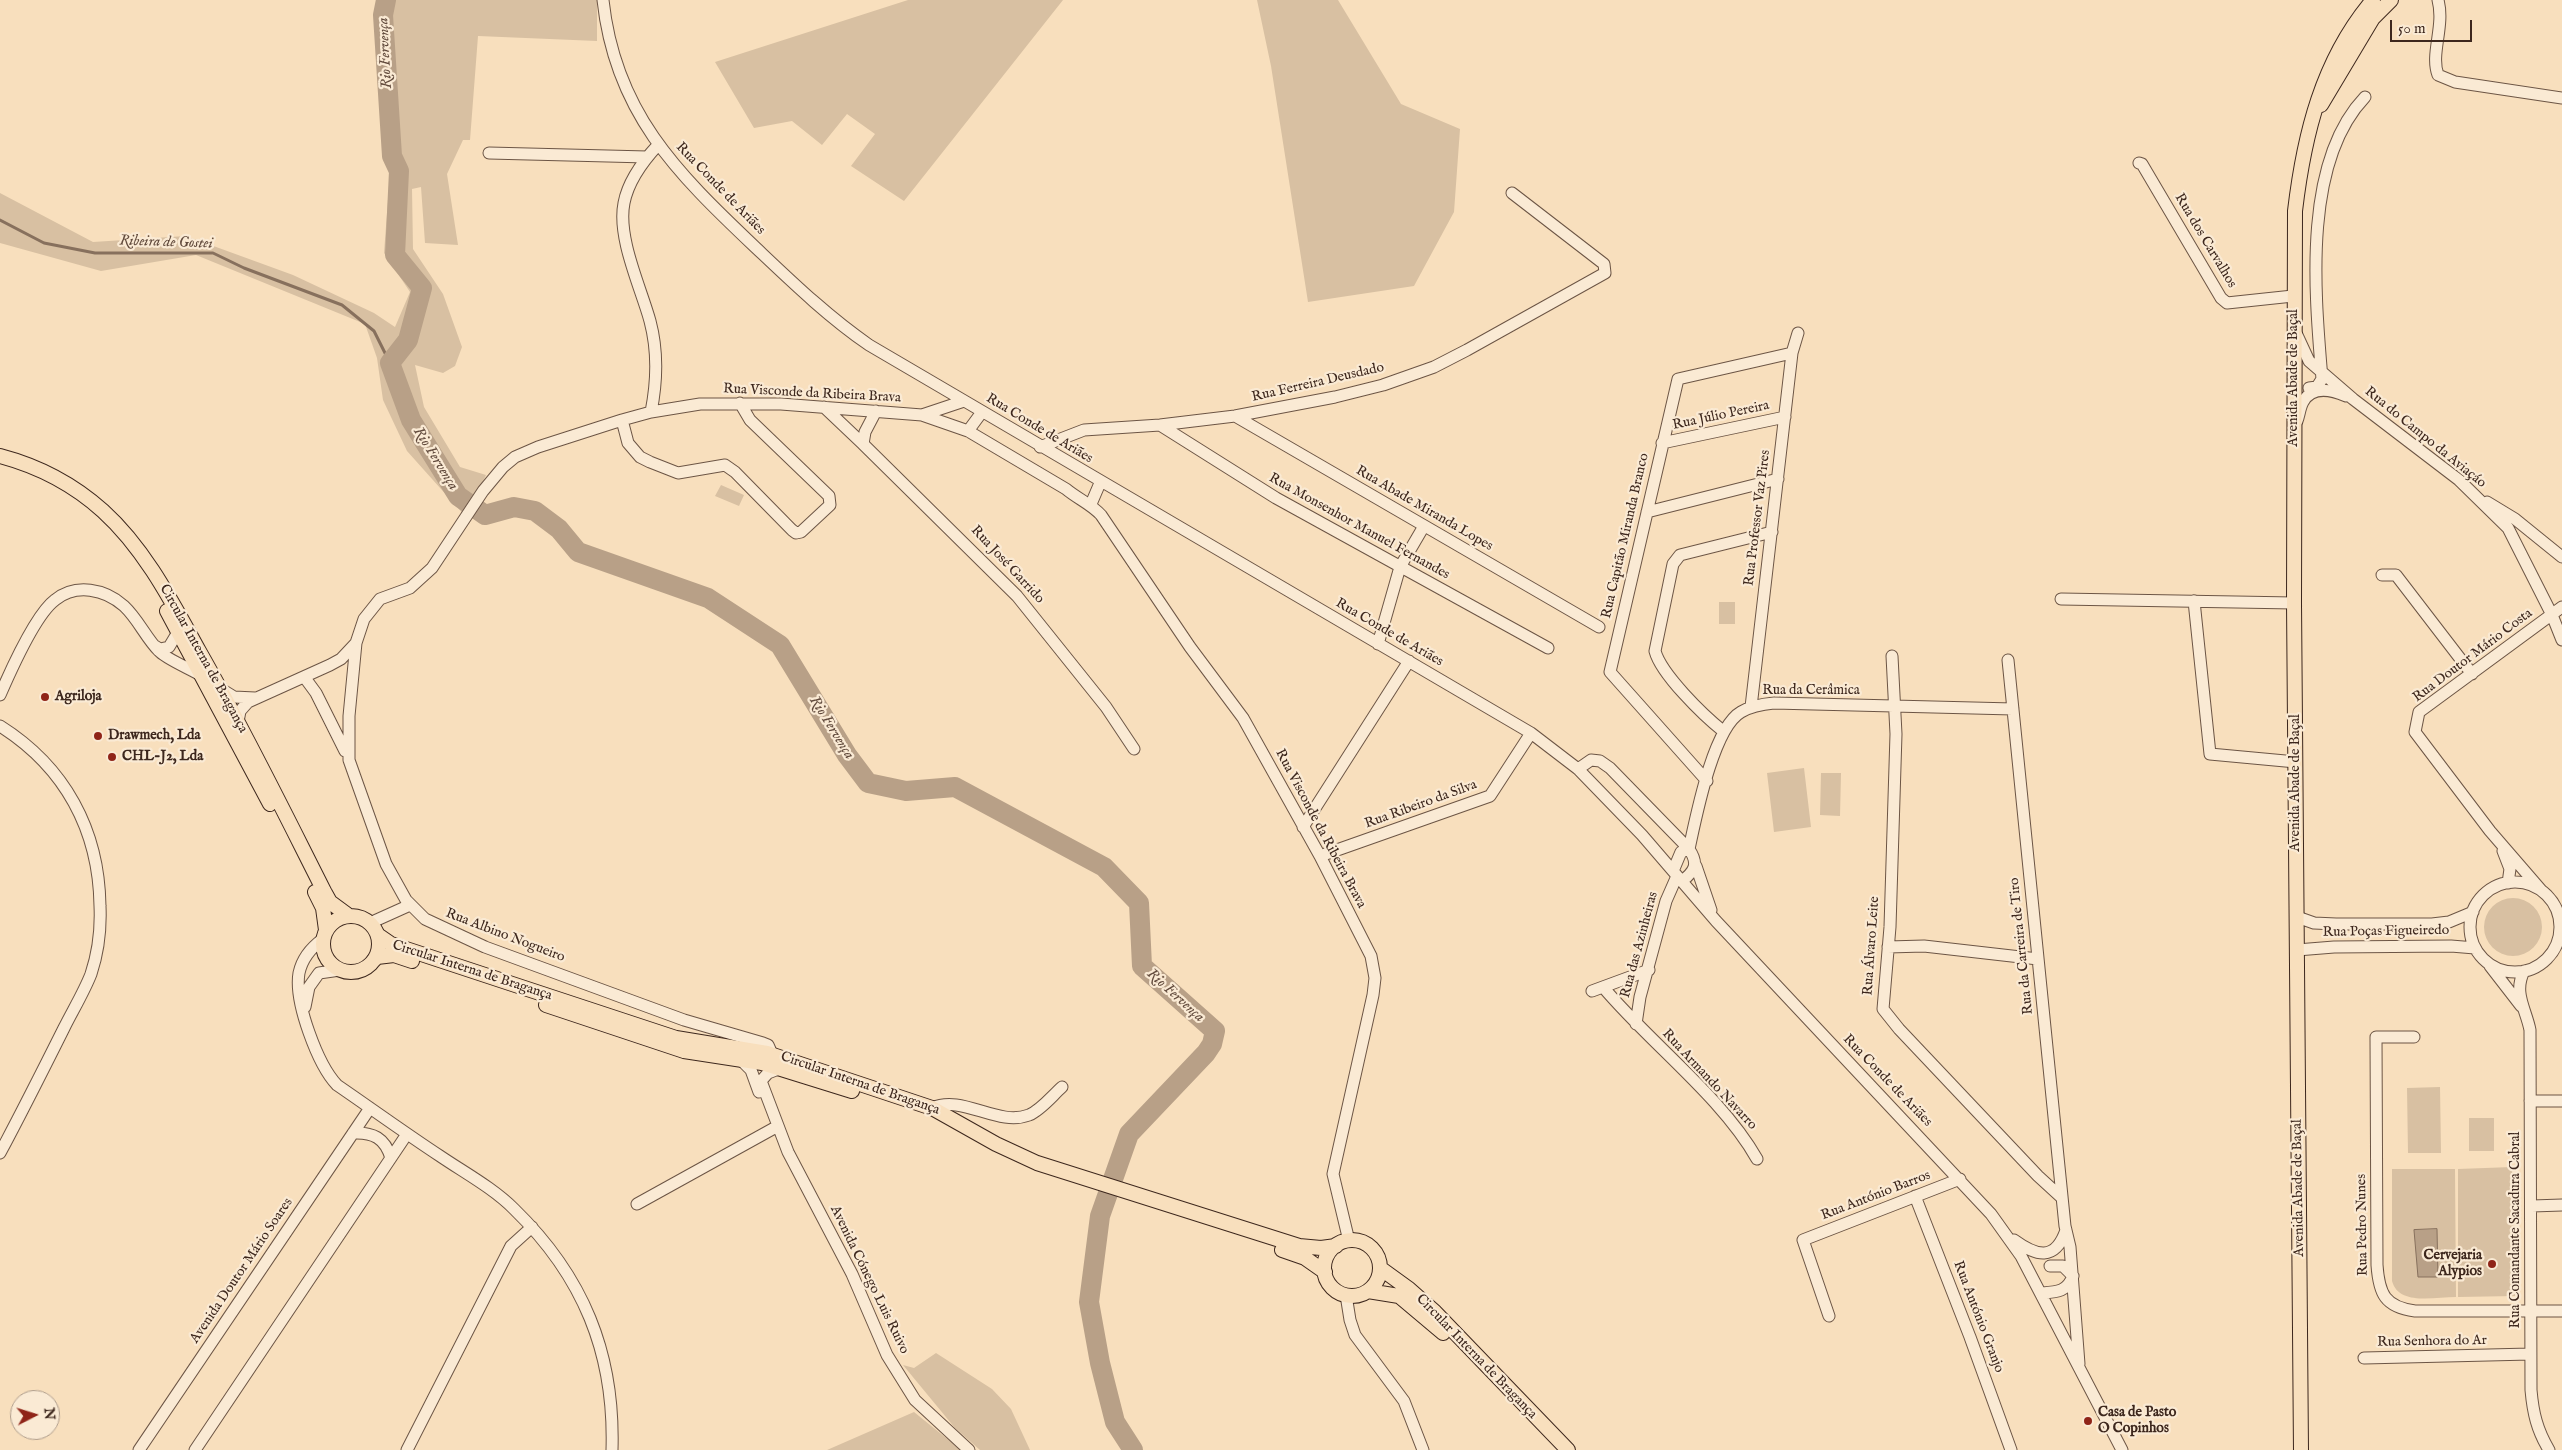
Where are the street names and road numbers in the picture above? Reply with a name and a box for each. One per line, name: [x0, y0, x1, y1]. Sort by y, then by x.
street label: Rua Conde de Ariães: [672, 139, 768, 239]
street label: Rua dos Carvalhos: [2170, 191, 2240, 291]
street label: Avenida Abade de Baçal: [2286, 309, 2302, 447]
street label: Rua Ferreira Deusdado: [1250, 360, 1386, 406]
street label: Rua Visconde da Ribeira Brava: [723, 381, 901, 407]
street label: Rua do Campo da Aviaçáo: [2361, 384, 2489, 492]
street label: Rua Conde de Ariães: [983, 390, 1095, 468]
street label: Rua Júlio Pereira: [1671, 398, 1771, 434]
street label: Rua Professor Vaz Pires: [1741, 449, 1775, 587]
street label: Rua Capitão Miranda Branco: [1599, 452, 1653, 620]
street label: Rua Abade Miranda Lopes: [1352, 463, 1496, 555]
street label: Rua Monsenhor Manuel Fernandes: [1266, 470, 1452, 584]
street label: Rua José Garrido: [967, 523, 1047, 607]
street label: Circular Interna de Bragança: [155, 582, 251, 736]
street label: Rua Conde de Ariães: [1332, 595, 1446, 671]
street label: Rua Doutor Mário Costa: [2410, 606, 2536, 706]
street label: Rua da Cerâmica: [1762, 683, 1860, 699]
street label: Avenida Abade de Baçal: [2288, 714, 2304, 852]
street label: Rua Visconde da Ribeira Brava: [1271, 747, 1369, 911]
street label: Rua Ribeiro da Silva: [1363, 777, 1479, 833]
street label: Rua da Carreira de Tiro: [2006, 877, 2038, 1015]
street label: Rua das Azinheiras: [1618, 890, 1662, 1000]
street label: Rua Álvaro Leite: [1860, 896, 1884, 996]
street label: Rua Albino Nogueiro: [443, 905, 567, 967]
street label: Rua Poças Figueiredo: [2323, 922, 2449, 942]
street label: Circular Interna de Bragança: [390, 937, 554, 1005]
street label: Rua Armando Navarro: [1658, 1026, 1760, 1134]
street label: Rua Conde de Ariães: [1839, 1031, 1935, 1131]
street label: Circular Interna de Bragança: [778, 1049, 942, 1119]
street label: Avenida Abade de Baçal: [2289, 1119, 2309, 1257]
street label: Rua Comandante Sacadura Cabral: [2508, 1132, 2524, 1328]
street label: Rua António Barros: [1819, 1167, 1933, 1225]
street label: Rua Pedro Nunes: [2354, 1174, 2372, 1276]
street label: Avenida Doutor Mário Soares: [187, 1195, 297, 1347]
street label: Avenida Cónego Luis Ruivo: [826, 1203, 912, 1357]
street label: Rua António Granjo: [1949, 1259, 2007, 1375]
street label: Circular Interna de Bragança: [1412, 1291, 1540, 1423]
street label: Rua Senhora do Ar: [2377, 1333, 2487, 1351]

